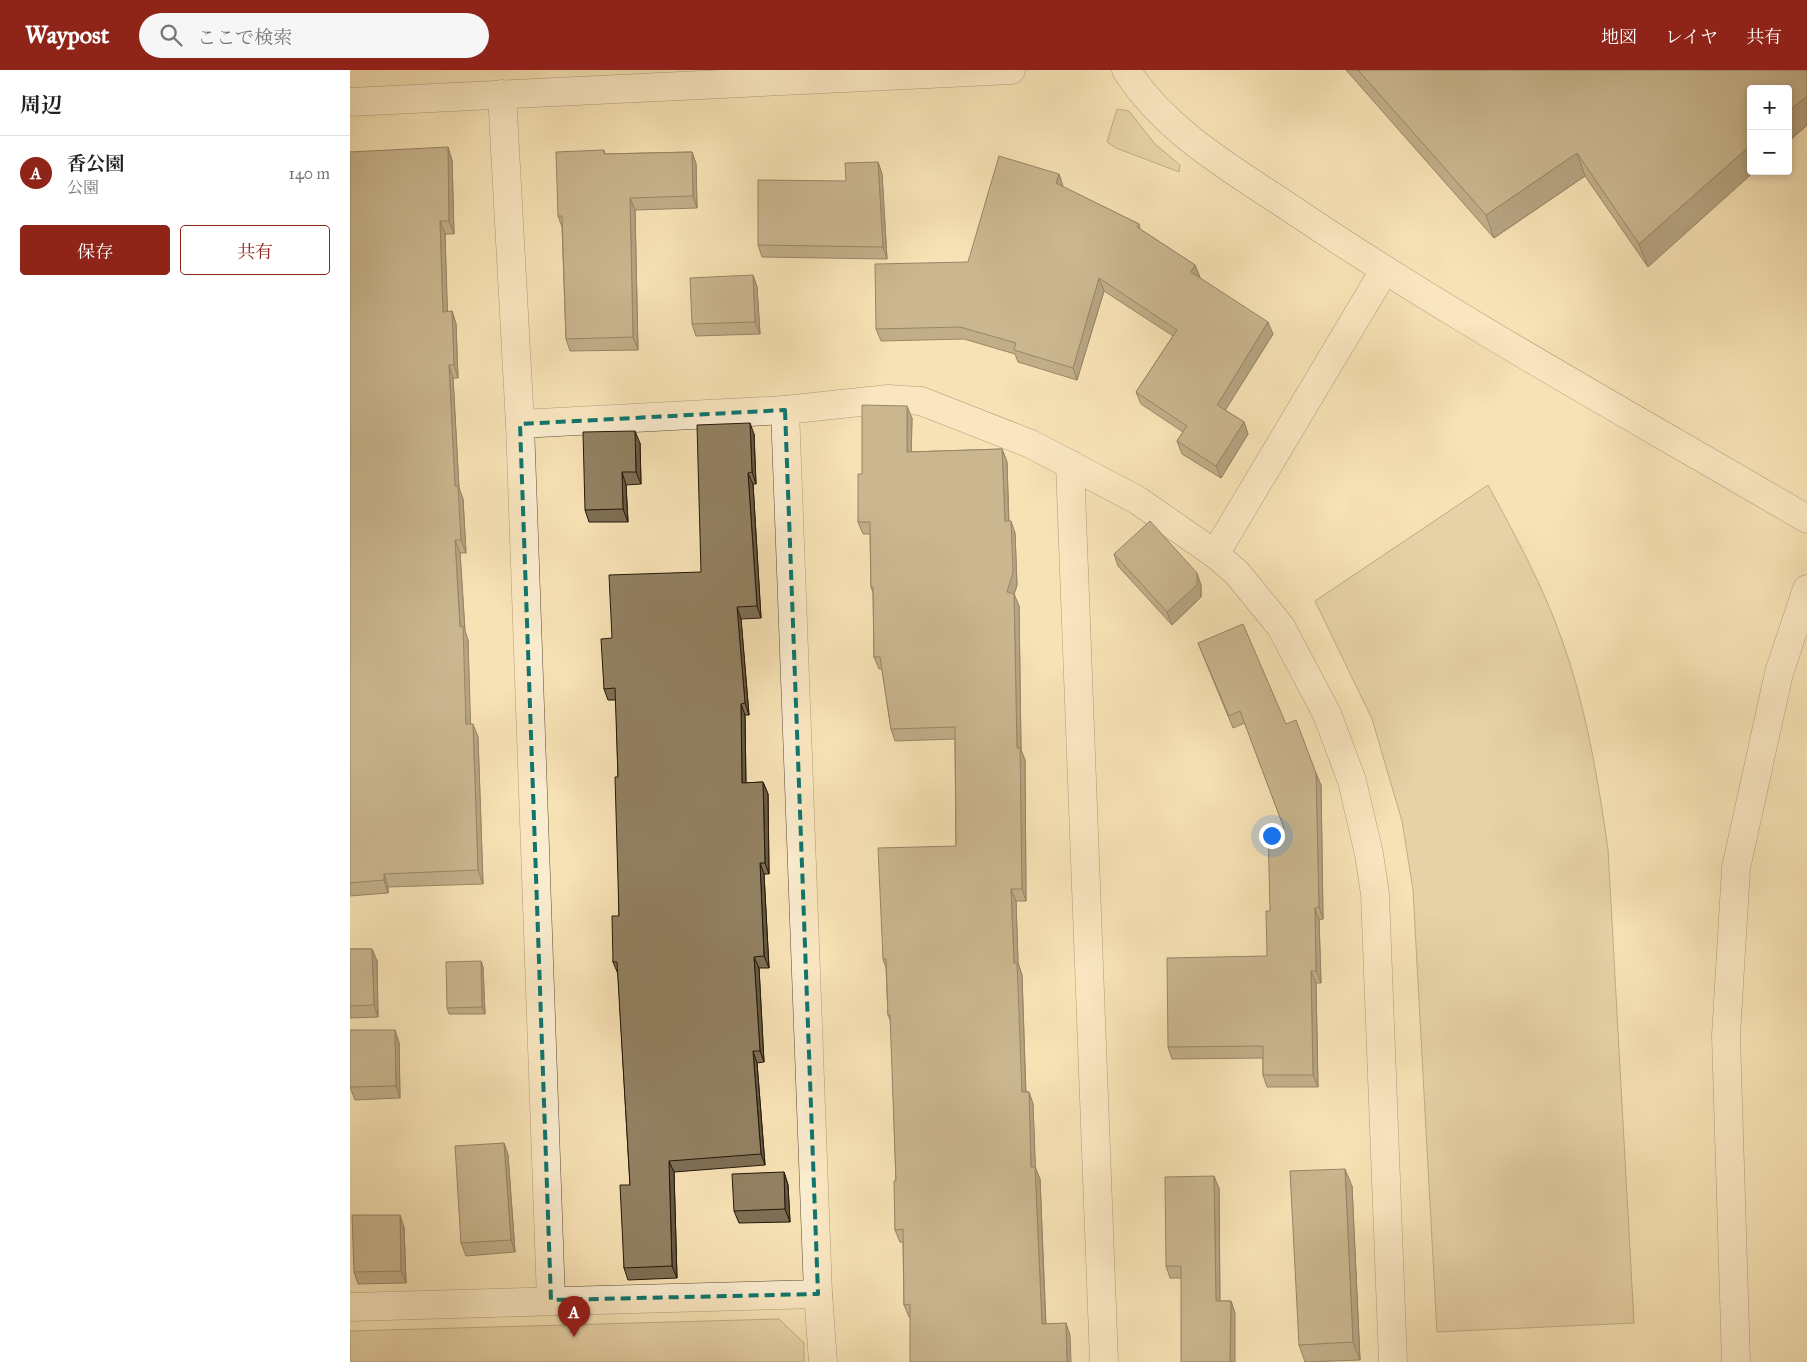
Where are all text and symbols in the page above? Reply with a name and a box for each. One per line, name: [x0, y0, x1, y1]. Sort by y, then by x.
search box: [139, 13, 489, 58]
text: Waypost: [25, 20, 109, 50]
icon: search: [157, 21, 185, 49]
text: ここで検索: [197, 26, 292, 49]
text: 地図: [1601, 26, 1637, 48]
text: レイヤ: [1665, 26, 1718, 48]
text: 共有: [1746, 26, 1782, 48]
map controls: [1747, 85, 1792, 175]
button: +: [1747, 85, 1792, 130]
text: 周辺: [20, 92, 62, 118]
button: −: [1747, 130, 1792, 175]
text: 香公園: [67, 152, 124, 175]
text: A: [31, 164, 41, 183]
text: 140 m: [289, 164, 330, 183]
text: 公園: [67, 178, 99, 197]
button: 保存: [20, 225, 170, 275]
button: 共有: [180, 225, 330, 275]
your location: [1259, 823, 1285, 849]
pin: A: [558, 1296, 590, 1337]

